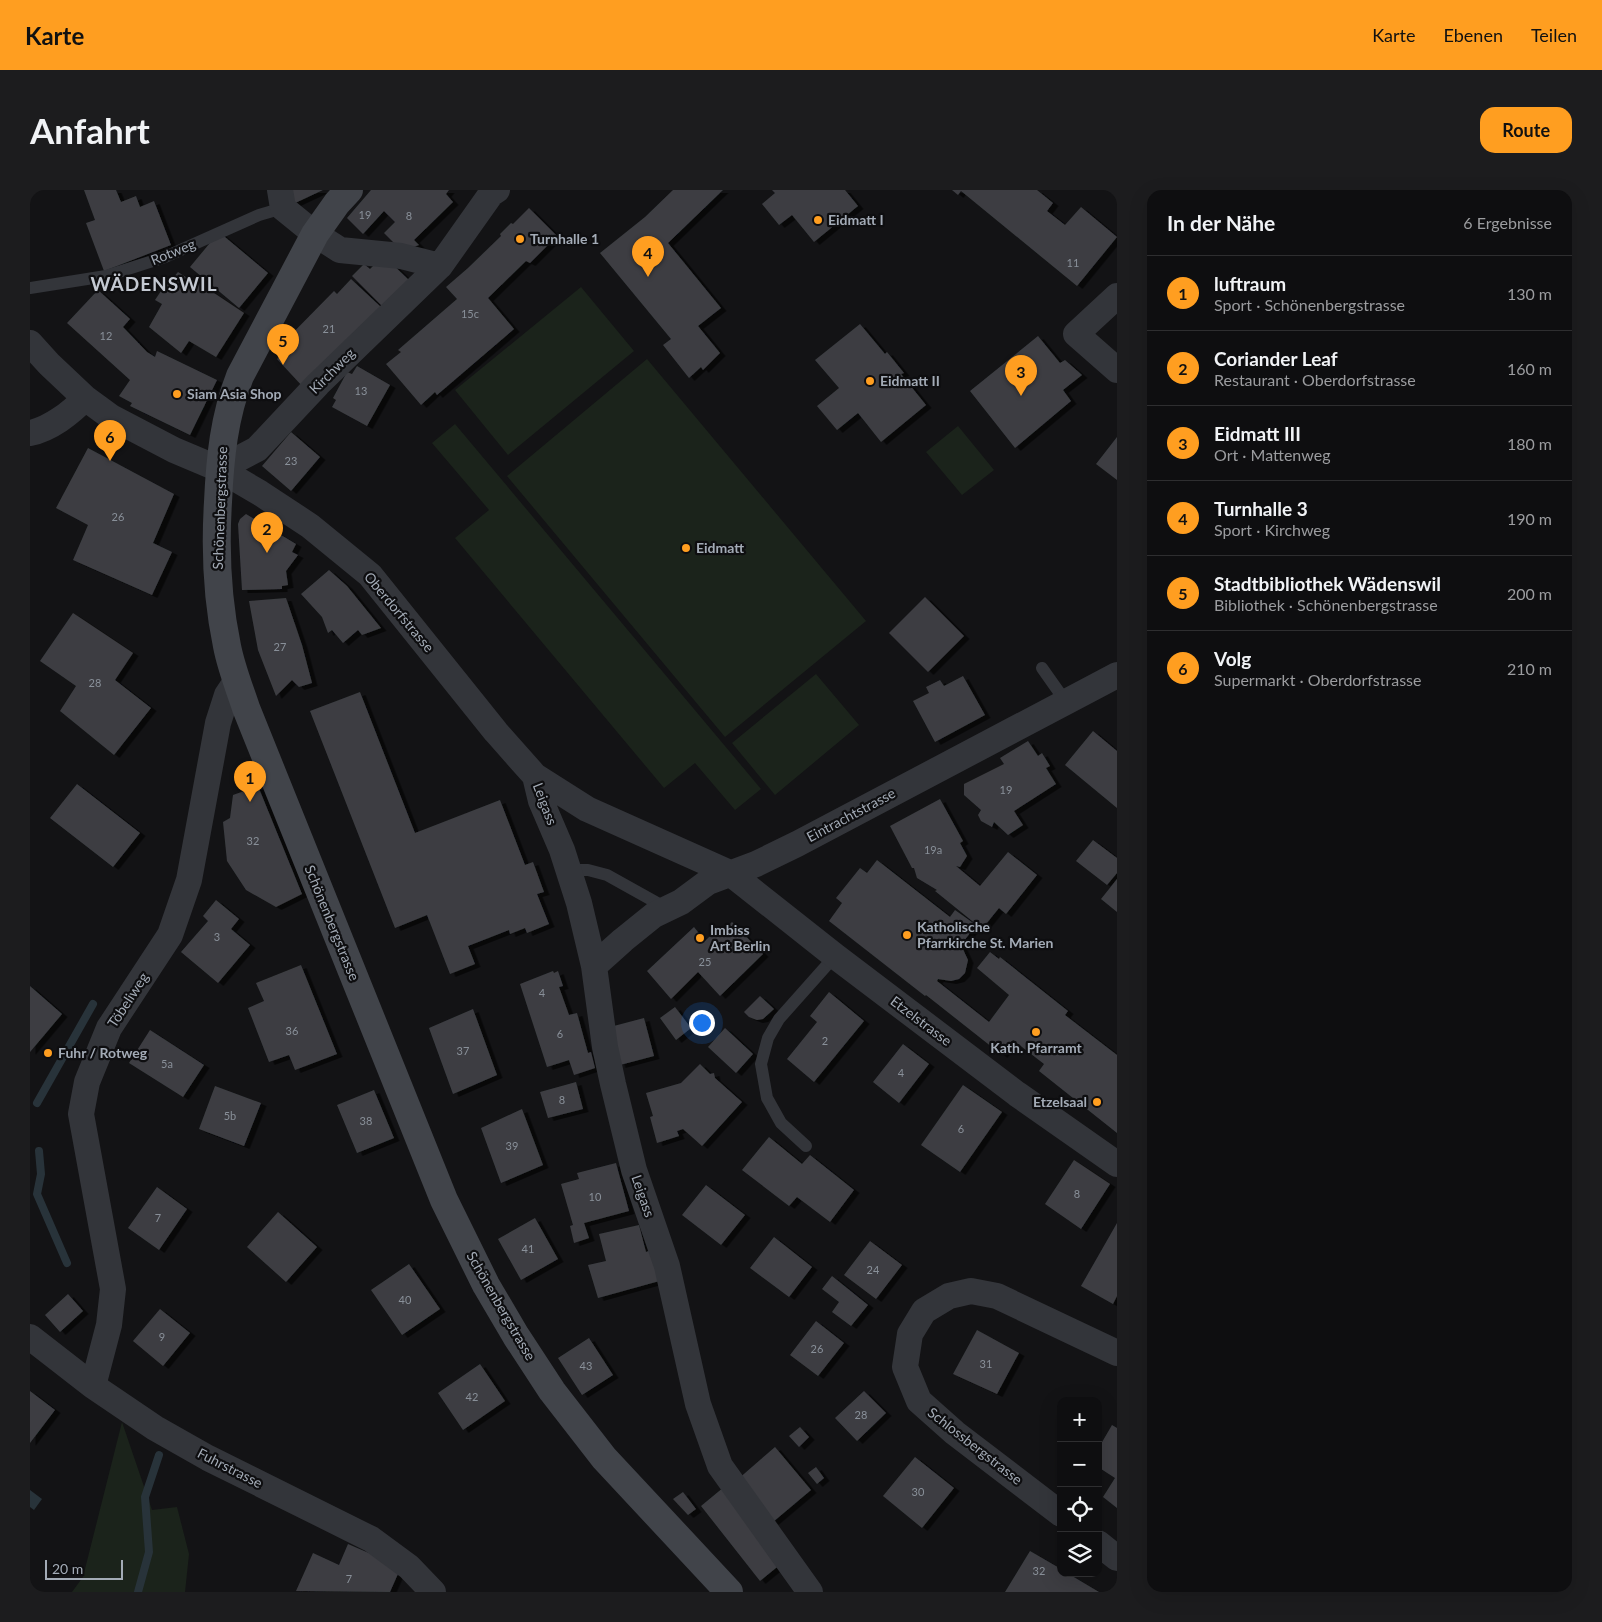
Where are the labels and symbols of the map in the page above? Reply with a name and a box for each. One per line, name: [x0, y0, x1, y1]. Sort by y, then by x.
house number: 19: [359, 208, 371, 221]
house number: 8: [406, 209, 412, 222]
place label: Eidmatt I: [828, 211, 884, 228]
marker: Eidmatt I: [812, 214, 824, 226]
place label: Turnhalle 1: [530, 230, 599, 247]
marker: Turnhalle 1: [514, 233, 526, 245]
street label: Rotweg: [148, 235, 198, 268]
pin: 4: [632, 236, 664, 277]
house number: 11: [1067, 256, 1079, 269]
district label: WÄDENSWIL: [90, 272, 218, 295]
house number: 15c: [461, 307, 479, 320]
house number: 21: [323, 322, 335, 335]
pin: 5: [267, 324, 299, 365]
house number: 12: [100, 329, 112, 342]
street label: Kirchweg: [305, 344, 358, 397]
pin: 3: [1005, 355, 1037, 396]
place label: Eidmatt II: [880, 372, 940, 389]
marker: Eidmatt II: [864, 375, 876, 387]
house number: 13: [355, 384, 367, 397]
place label: Siam Asia Shop: [187, 385, 281, 402]
marker: Siam Asia Shop: [171, 388, 183, 400]
pin: 6: [94, 420, 126, 461]
street label: Schönenbergstrasse: [209, 446, 230, 570]
house number: 23: [285, 454, 297, 467]
house number: 26: [112, 510, 124, 523]
pin: 2: [251, 512, 283, 553]
place label: Eidmatt: [696, 539, 744, 556]
marker: Eidmatt: [680, 542, 692, 554]
street label: Oberdorfstrasse: [361, 568, 438, 655]
house number: 27: [274, 640, 286, 653]
house number: 28: [89, 676, 101, 689]
pin: 1: [234, 761, 266, 802]
street label: Leigass: [530, 780, 561, 827]
house number: 19: [1000, 783, 1012, 796]
street label: Eintrachtstrasse: [803, 784, 898, 845]
house number: 32: [247, 834, 259, 847]
house number: 19a: [924, 843, 942, 856]
street label: Schönenbergstrasse: [302, 863, 363, 983]
place label: Katholische Pfarrkirche St. Marien: [917, 918, 1054, 951]
place label: Imbiss Art Berlin: [709, 921, 770, 954]
marker: Katholische Pfarrkirche St. Marien: [901, 929, 913, 941]
house number: 3: [214, 930, 220, 943]
marker: Imbiss Art Berlin: [694, 932, 706, 944]
house number: 25: [699, 955, 711, 968]
street label: Töbeliweg: [104, 969, 152, 1030]
house number: 4: [539, 986, 546, 999]
street label: Etzelstrasse: [887, 992, 955, 1049]
your location: [689, 1010, 715, 1036]
house number: 36: [286, 1024, 298, 1037]
marker: Kath. Pfarramt: [1030, 1026, 1042, 1038]
house number: 6: [557, 1027, 563, 1040]
house number: 2: [822, 1034, 828, 1047]
place label: Kath. Pfarramt: [990, 1039, 1083, 1056]
place label: Fuhr / Rotweg: [58, 1044, 148, 1061]
house number: 37: [457, 1044, 469, 1057]
marker: Fuhr / Rotweg: [42, 1047, 54, 1059]
house number: 5a: [161, 1057, 173, 1070]
house number: 4: [898, 1066, 905, 1079]
house number: 8: [559, 1093, 565, 1106]
place label: Etzelsaal: [1033, 1093, 1087, 1110]
marker: Etzelsaal: [1091, 1096, 1103, 1108]
house number: 5b: [224, 1109, 236, 1122]
house number: 38: [360, 1114, 372, 1127]
house number: 6: [958, 1122, 964, 1135]
house number: 39: [506, 1139, 518, 1152]
street label: Leigass: [628, 1172, 659, 1219]
house number: 8: [1074, 1187, 1080, 1200]
house number: 10: [589, 1190, 602, 1203]
house number: 7: [155, 1211, 161, 1224]
house number: 41: [522, 1242, 534, 1255]
street label: Schönenbergstrasse: [463, 1248, 540, 1363]
house number: 24: [867, 1263, 880, 1276]
house number: 40: [399, 1293, 412, 1306]
house number: 9: [159, 1330, 165, 1343]
house number: 26: [811, 1342, 823, 1355]
house number: 31: [980, 1357, 992, 1370]
house number: 43: [580, 1359, 592, 1372]
house number: 42: [466, 1390, 478, 1403]
street label: Schlossbergstrasse: [925, 1403, 1026, 1488]
house number: 28: [855, 1408, 867, 1421]
street label: Fuhrstrasse: [195, 1444, 266, 1491]
house number: 30: [912, 1485, 925, 1498]
scale bar: [45, 1557, 122, 1580]
house number: 32: [1033, 1564, 1045, 1577]
house number: 7: [346, 1572, 352, 1585]

